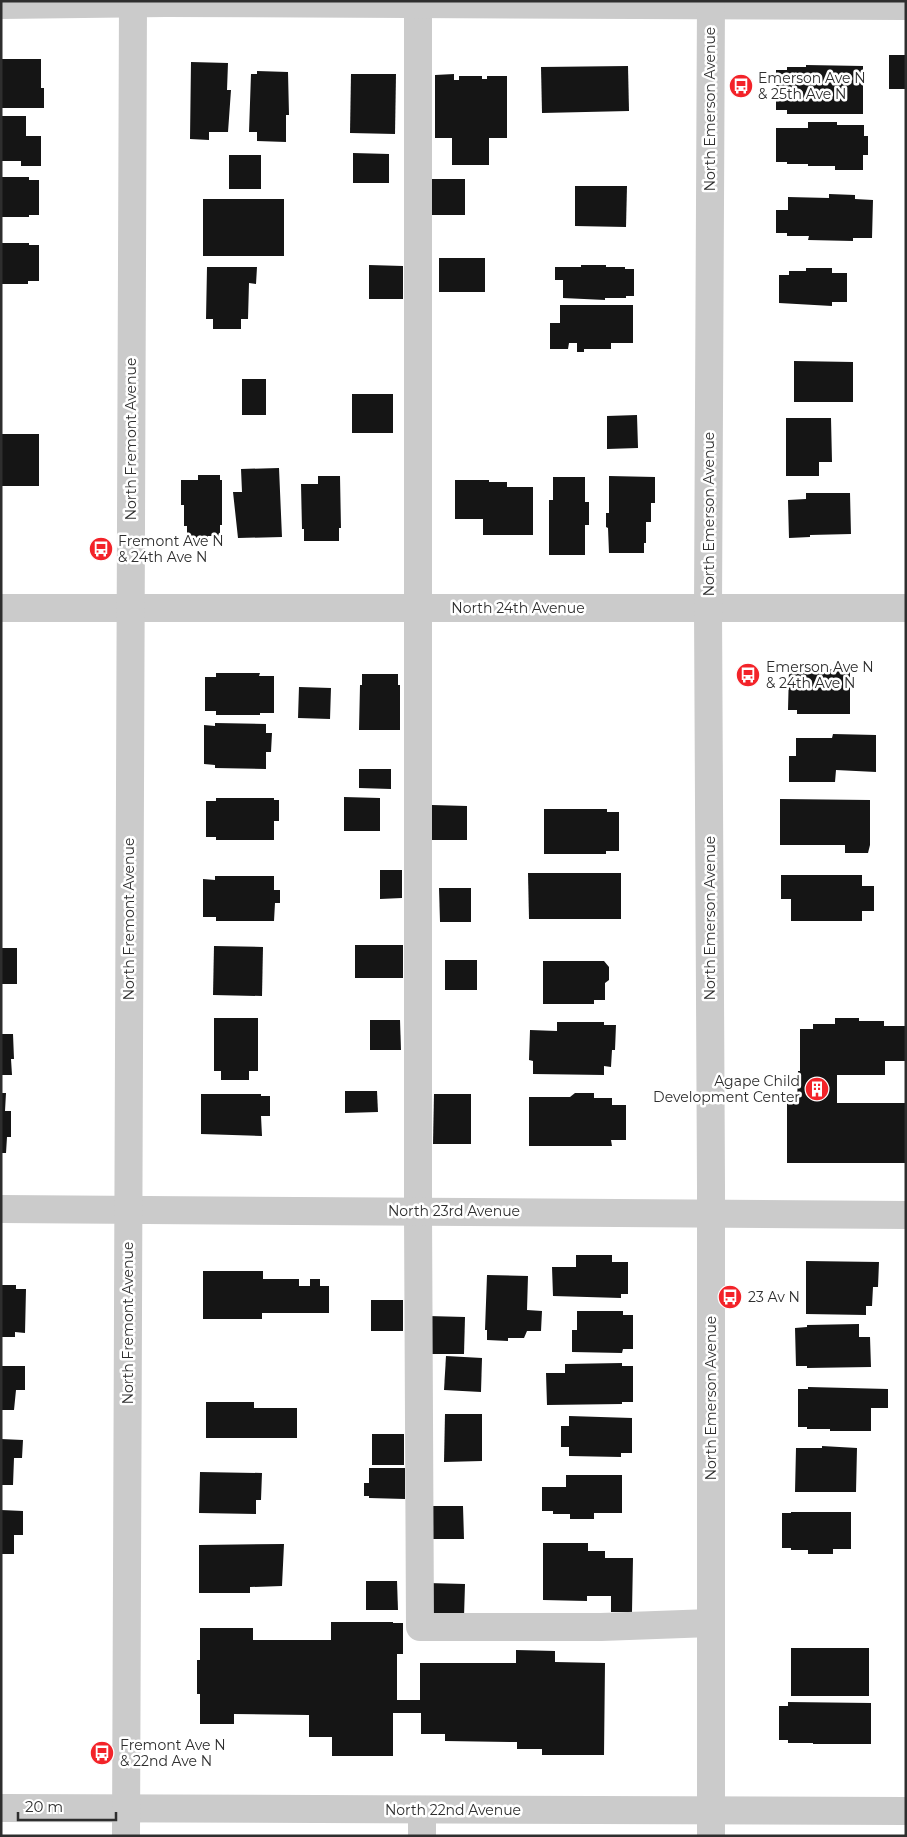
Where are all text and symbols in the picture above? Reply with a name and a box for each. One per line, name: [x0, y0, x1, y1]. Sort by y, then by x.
street label: North Emerson Avenue: [701, 27, 719, 191]
place label: Emerson Ave N & 25th Ave N: [758, 69, 866, 103]
bus stop icon: Emerson Ave N & 25th Ave N: [728, 73, 754, 99]
street label: North Fremont Avenue: [122, 358, 140, 520]
street label: North Emerson Avenue: [700, 432, 718, 596]
place label: Fremont Ave N & 24th Ave N: [118, 532, 224, 566]
bus stop icon: Fremont Ave N & 24th Ave N: [88, 536, 114, 562]
street label: North 24th Avenue: [451, 599, 585, 617]
place label: Emerson Ave N & 24th Ave N: [766, 658, 874, 692]
bus stop icon: Emerson Ave N & 24th Ave N: [735, 662, 761, 688]
street label: North Emerson Avenue: [701, 836, 719, 1000]
street label: North Fremont Avenue: [120, 838, 138, 1000]
place label: Agape Child Development Center: [653, 1072, 800, 1106]
building icon: Agape Child Development Center: [804, 1076, 830, 1102]
street label: North 23rd Avenue: [388, 1202, 520, 1220]
street label: North Fremont Avenue: [119, 1242, 137, 1404]
bus stop icon: 23 Av N: [717, 1284, 743, 1310]
place label: 23 Av N: [748, 1288, 800, 1306]
street label: North Emerson Avenue: [702, 1316, 720, 1480]
place label: Fremont Ave N & 22nd Ave N: [120, 1736, 226, 1770]
bus stop icon: Fremont Ave N & 22nd Ave N: [89, 1740, 115, 1766]
scale bar: [18, 1790, 115, 1822]
text: 20 m: [25, 1797, 63, 1816]
street label: North 22nd Avenue: [385, 1801, 521, 1819]

